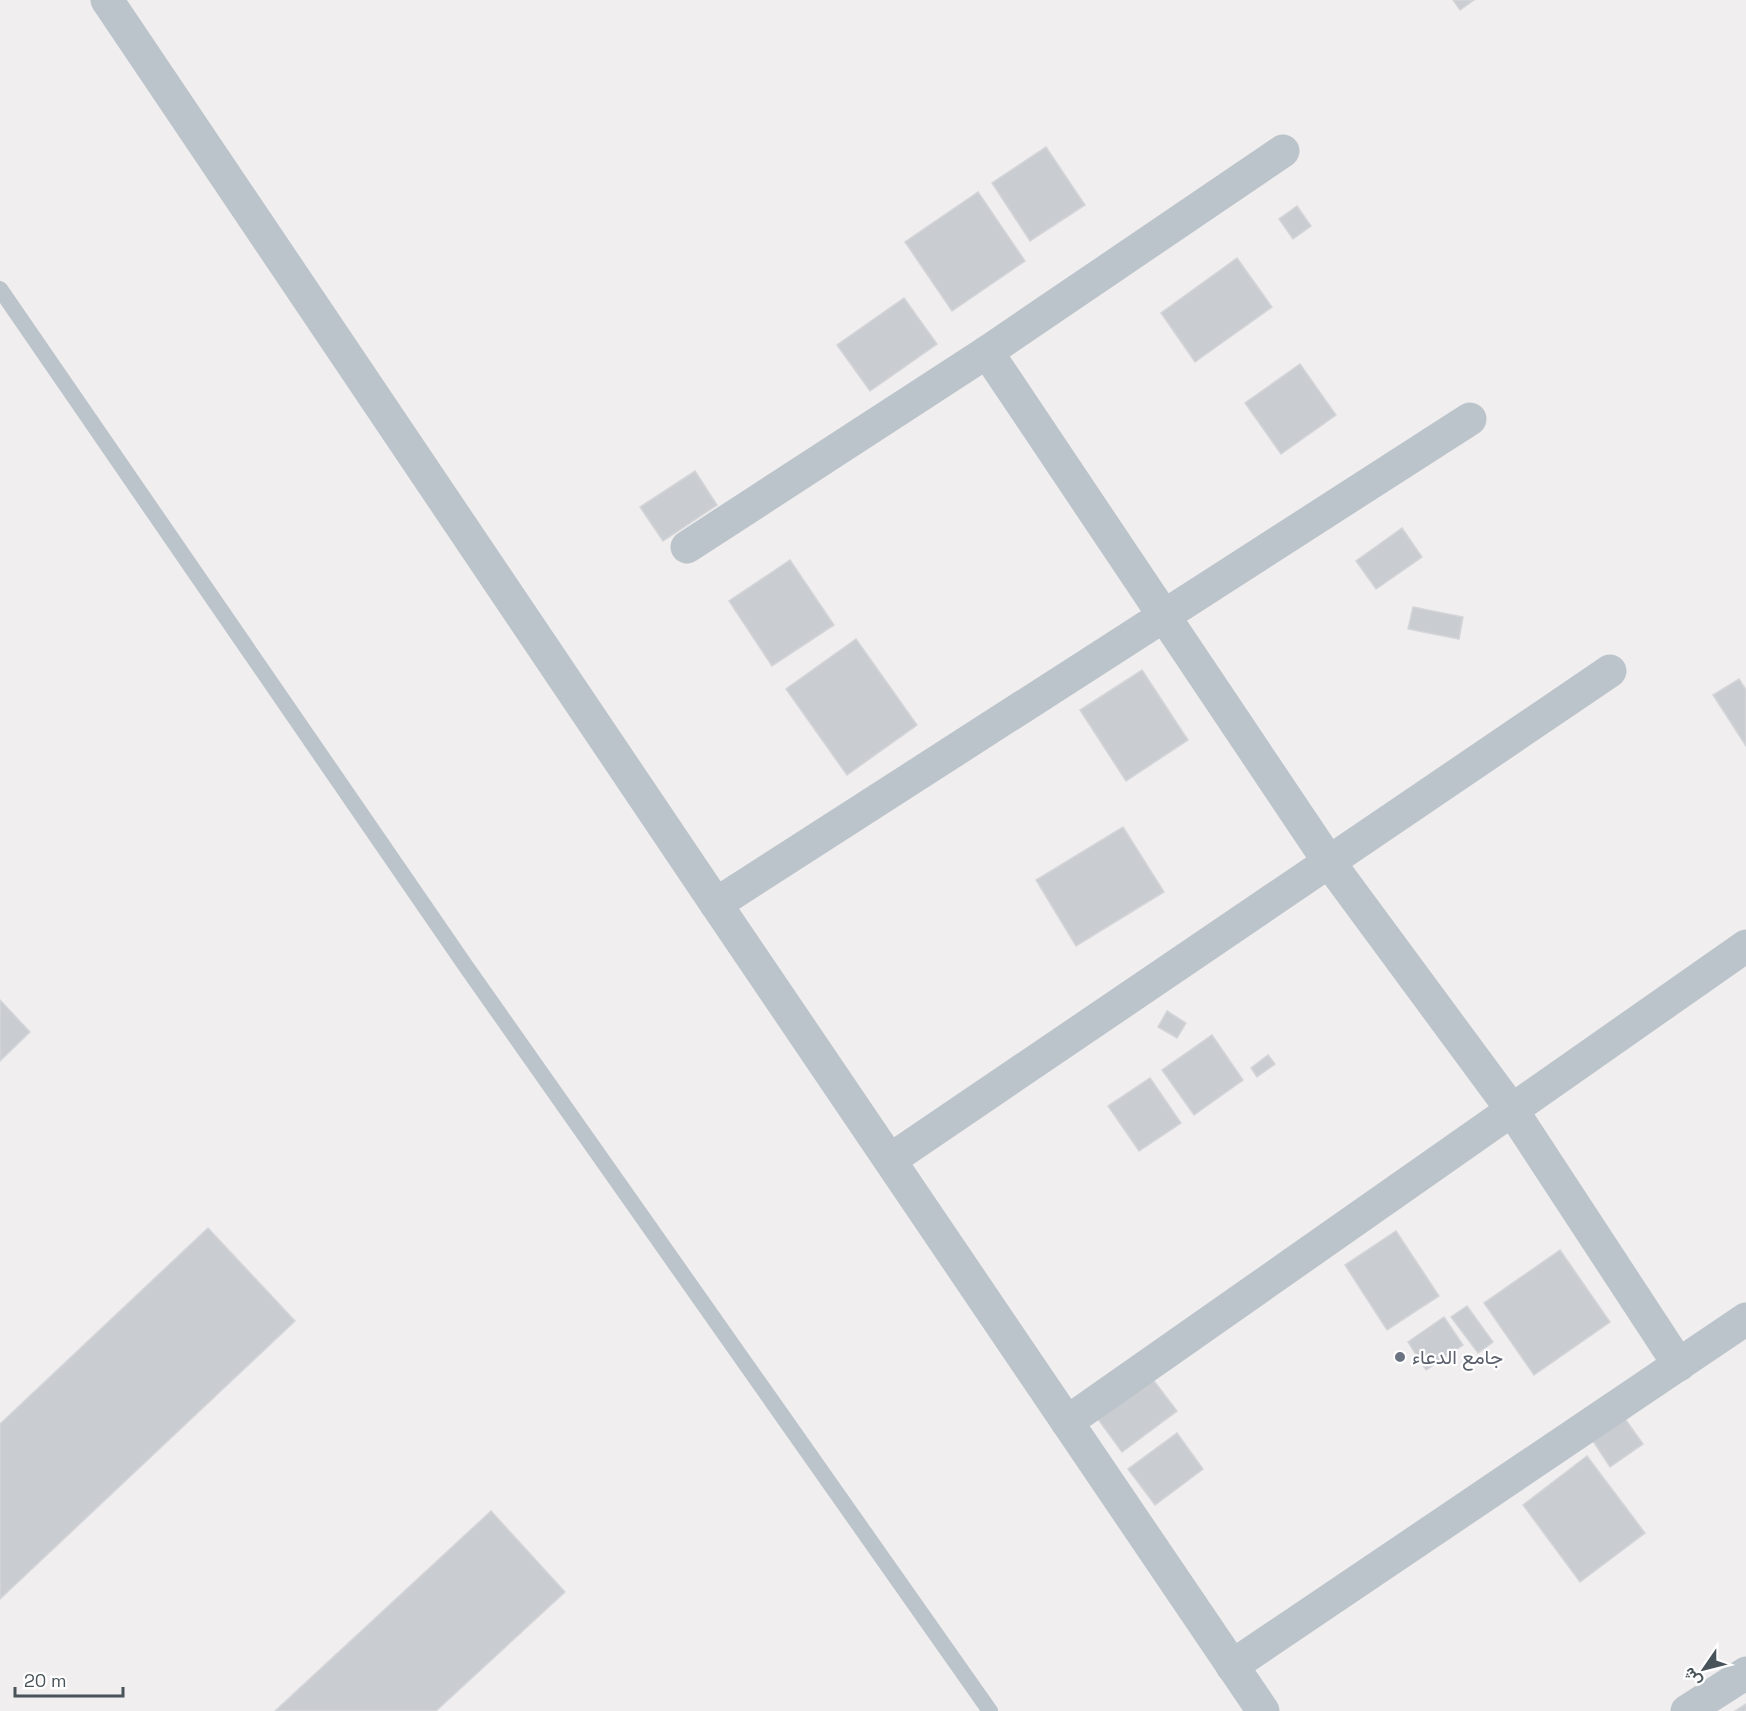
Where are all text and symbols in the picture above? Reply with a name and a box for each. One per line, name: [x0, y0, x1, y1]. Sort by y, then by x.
place label: جامع الدعاء: [1412, 1344, 1503, 1371]
marker: جامع الدعاء: [1393, 1350, 1407, 1364]
north arrow: [1674, 1639, 1734, 1699]
scale bar: [15, 1660, 123, 1698]
text: ش: [1678, 1663, 1706, 1691]
text: 20 m: [24, 1669, 67, 1692]

